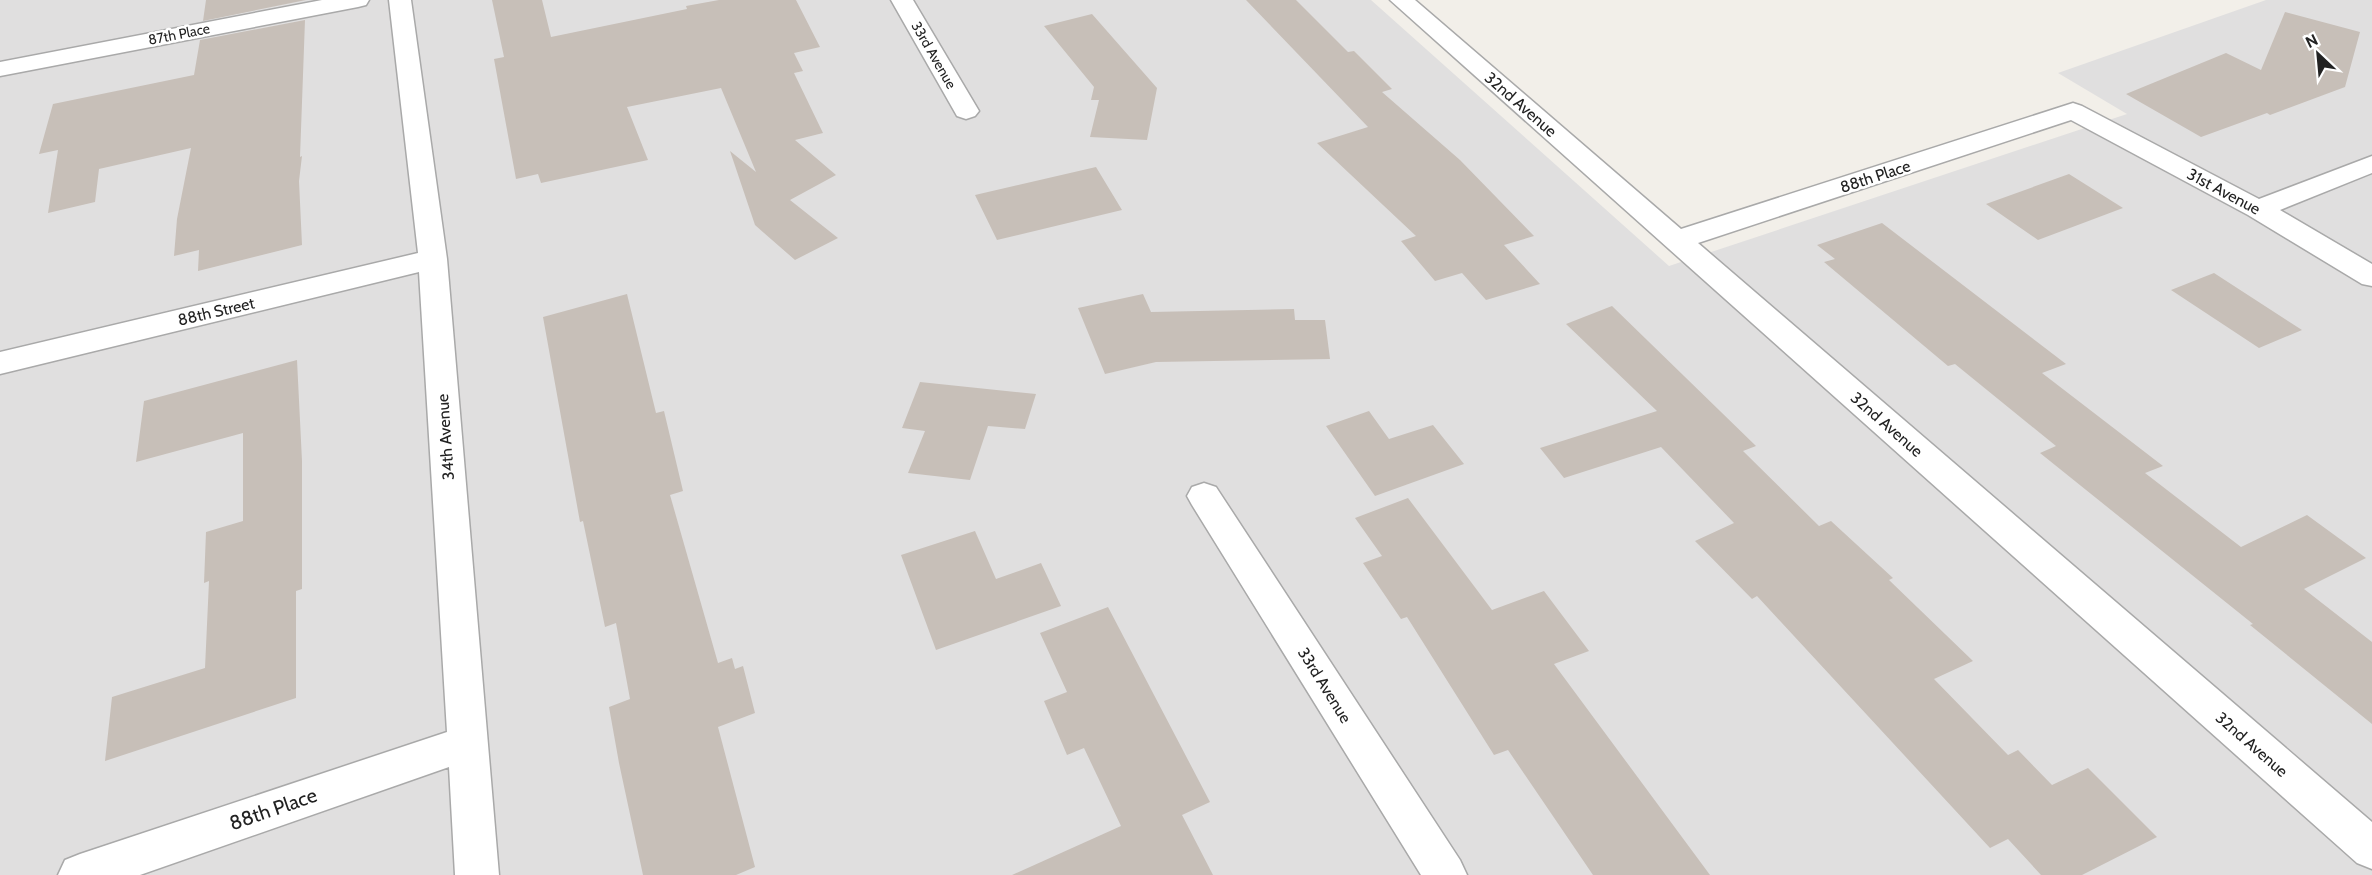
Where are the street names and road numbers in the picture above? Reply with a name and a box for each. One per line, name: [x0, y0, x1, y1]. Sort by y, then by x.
street label: 33rd Avenue: [908, 18, 960, 92]
street label: 87th Place: [147, 19, 211, 49]
street label: 32nd Avenue: [1481, 68, 1561, 141]
street label: 88th Place: [1838, 156, 1913, 197]
street label: 31st Avenue: [2184, 164, 2264, 219]
street label: 88th Street: [176, 293, 257, 330]
street label: 32nd Avenue: [1847, 388, 1927, 461]
street label: 34th Avenue: [433, 393, 458, 481]
street label: 33rd Avenue: [1294, 644, 1355, 727]
street label: 32nd Avenue: [2212, 708, 2292, 781]
street label: 88th Place: [226, 783, 320, 835]

